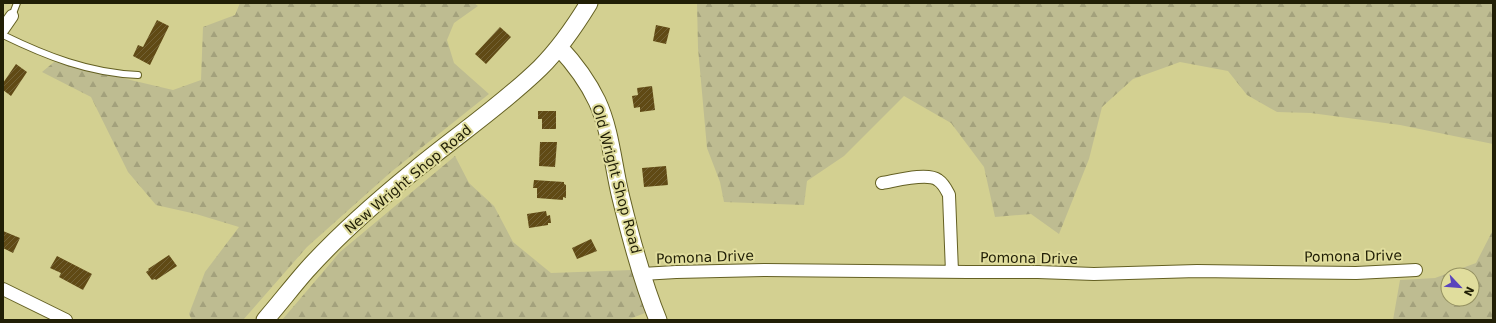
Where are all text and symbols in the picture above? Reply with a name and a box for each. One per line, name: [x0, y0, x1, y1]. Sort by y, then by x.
street label: Old Wright Shop Road: [589, 103, 645, 255]
street label: New Wright Shop Road: [341, 121, 475, 237]
street label: Pomona Drive: [656, 247, 754, 267]
street label: Pomona Drive: [1304, 247, 1402, 265]
street label: Pomona Drive: [980, 249, 1078, 267]
north arrow: [1440, 267, 1480, 307]
text: N: [1461, 284, 1476, 298]

